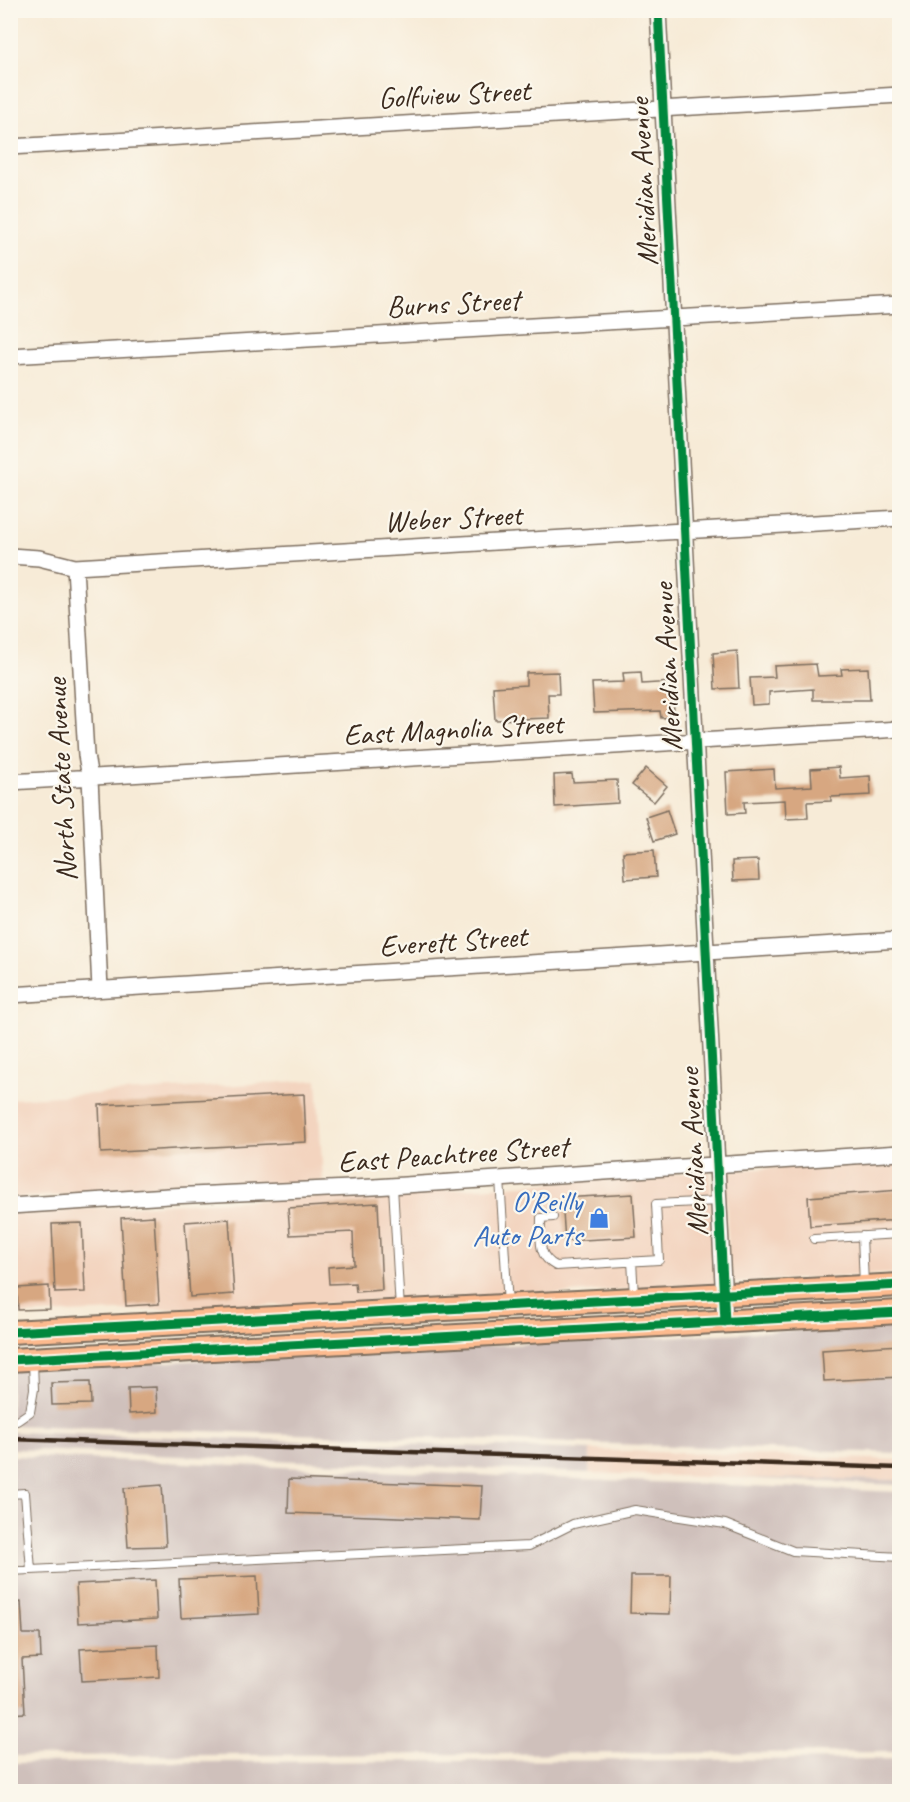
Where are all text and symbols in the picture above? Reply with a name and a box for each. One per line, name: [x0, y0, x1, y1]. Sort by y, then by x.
street label: Golfview Street: [377, 71, 534, 117]
street label: Meridian Avenue: [620, 95, 666, 267]
street label: Burns Street: [385, 280, 525, 325]
street label: Weber Street: [383, 495, 526, 541]
street label: Meridian Avenue: [644, 580, 690, 752]
street label: North State Avenue: [37, 675, 85, 883]
street label: East Magnolia Street: [342, 704, 567, 754]
street label: Everett Street: [378, 917, 531, 965]
street label: Meridian Avenue: [670, 1065, 716, 1237]
street label: East Peachtree Street: [337, 1127, 573, 1181]
place label: O'Reilly Auto Parts: [472, 1182, 585, 1254]
shop icon: O'Reilly Auto Parts: [587, 1206, 611, 1230]

